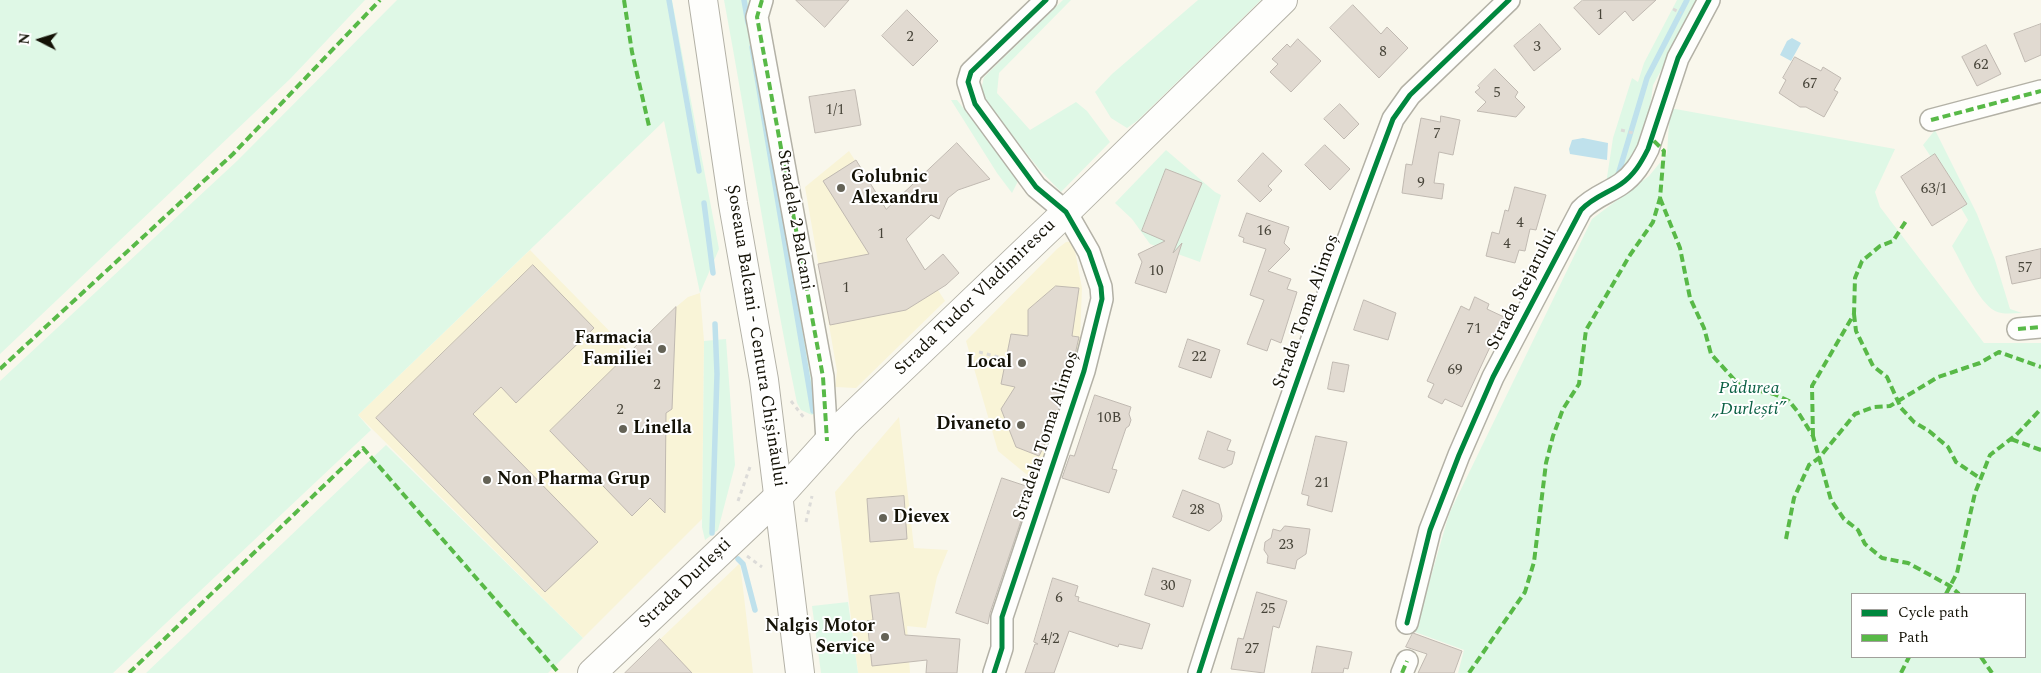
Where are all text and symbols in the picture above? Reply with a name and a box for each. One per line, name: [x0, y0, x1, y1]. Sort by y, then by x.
house number: 1: [1596, 7, 1604, 25]
north arrow: [15, 15, 65, 65]
house number: 2: [906, 29, 914, 47]
text: N: [14, 32, 36, 45]
house number: 3: [1533, 39, 1541, 57]
house number: 8: [1379, 44, 1387, 62]
house number: 62: [1974, 57, 1988, 75]
house number: 67: [1803, 76, 1817, 94]
house number: 5: [1493, 85, 1501, 103]
house number: 1/1: [826, 102, 844, 120]
house number: 7: [1433, 126, 1441, 144]
street label: Stradela 2 Balcani: [771, 148, 817, 292]
place label: Golubnic Alexandru: [851, 167, 938, 210]
house number: 9: [1417, 175, 1425, 193]
house number: 63/1: [1921, 181, 1947, 199]
marker: Golubnic Alexandru: [835, 182, 847, 194]
street label: Șoseaua Balcani - Centura Chișinăului: [720, 183, 790, 489]
street label: Strada Tudor Vladimirescu: [891, 215, 1061, 381]
house number: 4: [1516, 215, 1524, 233]
house number: 16: [1257, 223, 1271, 241]
house number: 1: [877, 226, 885, 244]
street label: Strada Stejarului: [1483, 226, 1563, 354]
street label: Strada Toma Alimoș: [1269, 232, 1345, 392]
house number: 4: [1503, 236, 1511, 254]
house number: 57: [2018, 260, 2032, 278]
house number: 10: [1149, 263, 1163, 281]
house number: 1: [842, 280, 850, 298]
house number: 71: [1467, 321, 1481, 339]
place label: Farmacia Familiei: [575, 328, 652, 370]
marker: Farmacia Familiei: [656, 343, 668, 355]
street label: Stradela Toma Alimoș: [1009, 349, 1085, 523]
house number: 22: [1192, 349, 1206, 367]
place label: Local: [966, 352, 1012, 374]
marker: Local: [1016, 357, 1028, 369]
house number: 69: [1448, 362, 1462, 380]
house number: 2: [653, 377, 661, 395]
park label: Pădurea „Durlești”: [1712, 378, 1786, 420]
house number: 2: [616, 402, 624, 420]
house number: 10B: [1097, 410, 1121, 428]
place label: Divaneto: [936, 414, 1011, 436]
place label: Linella: [633, 418, 692, 440]
marker: Divaneto: [1015, 419, 1027, 431]
marker: Linella: [617, 423, 629, 435]
place label: Non Pharma Grup: [497, 469, 650, 491]
marker: Non Pharma Grup: [481, 474, 493, 486]
house number: 21: [1315, 475, 1329, 493]
house number: 28: [1190, 502, 1204, 520]
place label: Dievex: [893, 507, 950, 529]
marker: Dievex: [877, 512, 889, 524]
street label: Strada Durlești: [635, 534, 737, 634]
house number: 23: [1279, 537, 1293, 555]
house number: 30: [1161, 578, 1175, 596]
house number: 6: [1055, 590, 1063, 608]
legend: [1851, 593, 2026, 658]
house number: 25: [1261, 601, 1275, 619]
text: Cycle path: [1898, 601, 1969, 624]
place label: Nalgis Motor Service: [765, 616, 875, 659]
text: Path: [1898, 626, 1929, 649]
marker: Nalgis Motor Service: [879, 631, 891, 643]
house number: 4/2: [1041, 631, 1059, 649]
house number: 27: [1245, 641, 1259, 659]

